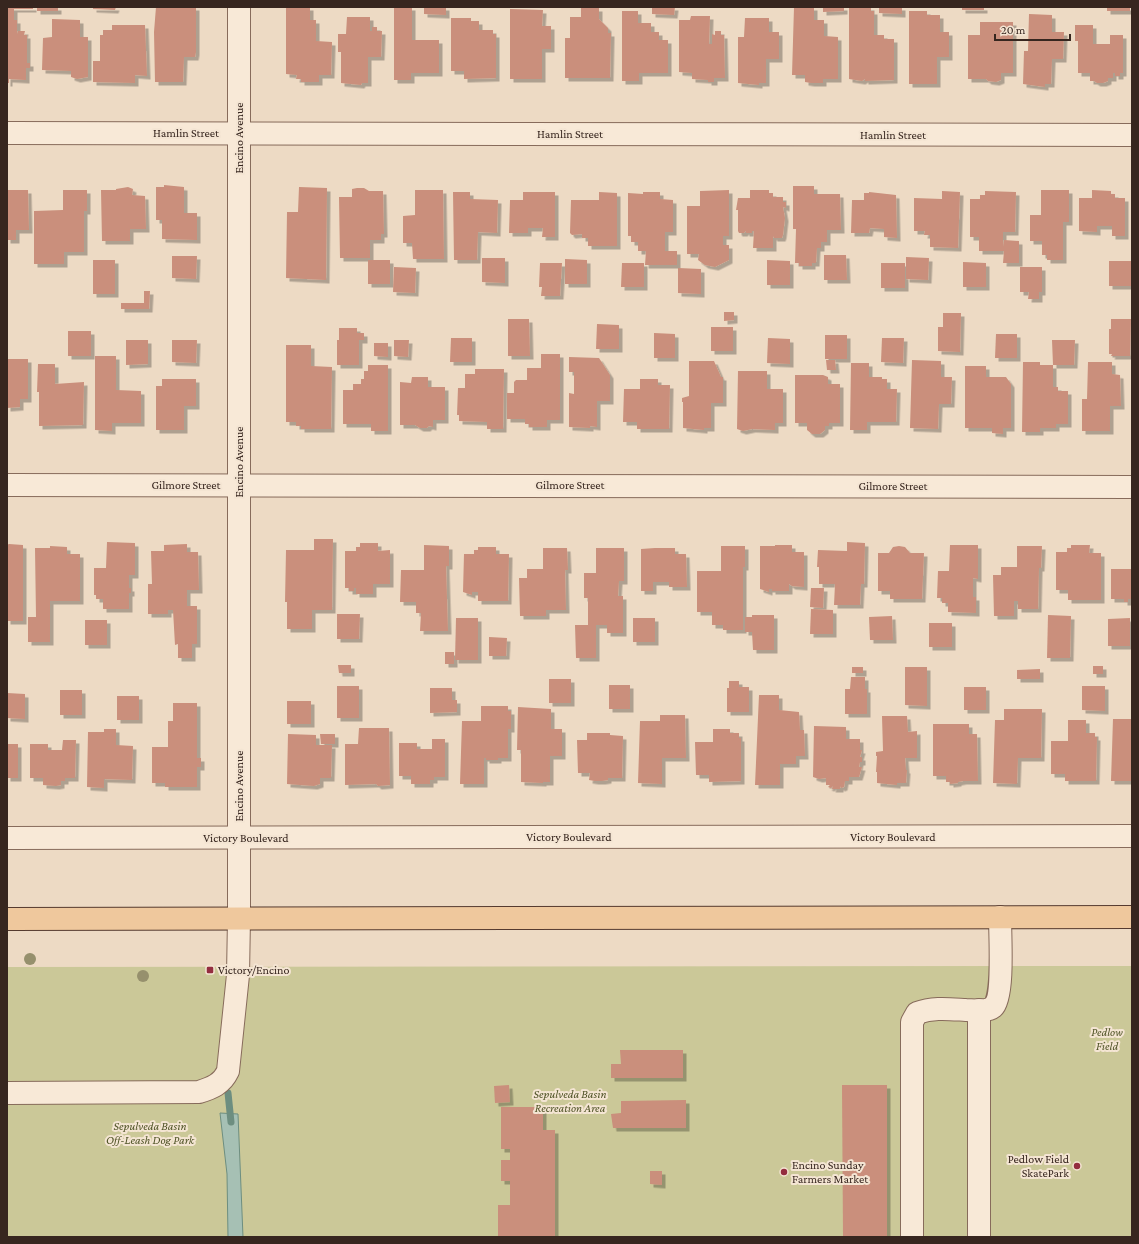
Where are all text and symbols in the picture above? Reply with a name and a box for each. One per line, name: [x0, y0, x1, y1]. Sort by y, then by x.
scale bar: [995, 16, 1070, 42]
text: 20 m: [1001, 23, 1026, 37]
street label: Encino Avenue: [232, 102, 246, 174]
street label: Hamlin Street: [153, 126, 220, 140]
street label: Hamlin Street: [537, 127, 604, 141]
street label: Hamlin Street: [860, 128, 927, 142]
street label: Encino Avenue: [232, 426, 246, 498]
street label: Gilmore Street: [151, 478, 222, 492]
street label: Gilmore Street: [535, 478, 606, 492]
street label: Gilmore Street: [858, 479, 929, 493]
street label: Encino Avenue: [232, 750, 246, 822]
street label: Victory Boulevard: [526, 830, 612, 844]
street label: Victory Boulevard: [850, 830, 936, 844]
street label: Victory Boulevard: [203, 831, 289, 845]
place label: Victory/Encino: [218, 963, 290, 977]
marker: Victory/Encino: [205, 965, 215, 975]
park label: Pedlow Field: [1091, 1025, 1123, 1053]
park label: Sepulveda Basin Recreation Area: [533, 1087, 607, 1115]
park label: Sepulveda Basin Off-Leash Dog Park: [106, 1119, 195, 1147]
place label: Pedlow Field SkatePark: [1008, 1152, 1070, 1180]
place label: Encino Sunday Farmers Market: [792, 1158, 869, 1186]
marker: Pedlow Field SkatePark: [1072, 1161, 1082, 1171]
marker: Encino Sunday Farmers Market: [779, 1167, 789, 1177]

